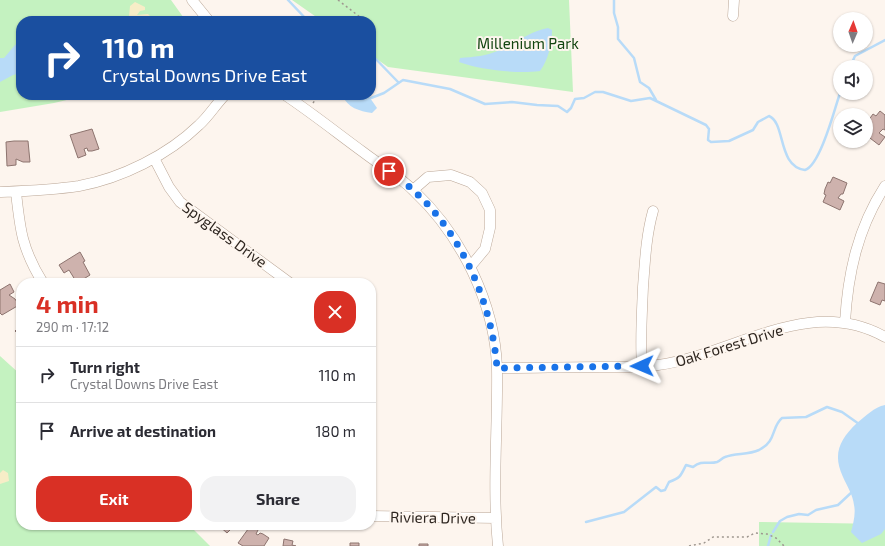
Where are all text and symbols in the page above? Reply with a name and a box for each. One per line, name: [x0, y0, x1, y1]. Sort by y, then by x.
north arrow: [833, 12, 873, 52]
map controls: [833, 12, 873, 148]
text: 110 m: [102, 30, 175, 64]
icon: right: [36, 32, 88, 84]
park label: Millenium Park: [477, 34, 579, 52]
button: sound: [833, 60, 873, 100]
text: Crystal Downs Drive East: [102, 64, 307, 86]
button: layers: [833, 108, 873, 148]
pin: [372, 154, 406, 188]
icon: arrive: [378, 160, 400, 182]
street label: Spyglass Drive: [179, 197, 271, 271]
text: 4 min: [36, 289, 99, 318]
button: close: [314, 291, 356, 333]
text: 290 m · 17:12: [36, 319, 109, 335]
street label: Oak Forest Drive: [673, 320, 785, 370]
position arrow: [621, 345, 663, 387]
text: Turn right: [70, 358, 140, 376]
icon: right: [36, 364, 58, 386]
text: 110 m: [319, 366, 356, 384]
text: Crystal Downs Drive East: [70, 376, 218, 392]
icon: arrive: [36, 420, 58, 442]
text: Arrive at destination: [70, 422, 216, 440]
text: 180 m: [315, 422, 356, 440]
button: Exit: [36, 476, 192, 522]
button: Share: [200, 476, 356, 522]
street label: Riviera Drive: [390, 507, 476, 527]

